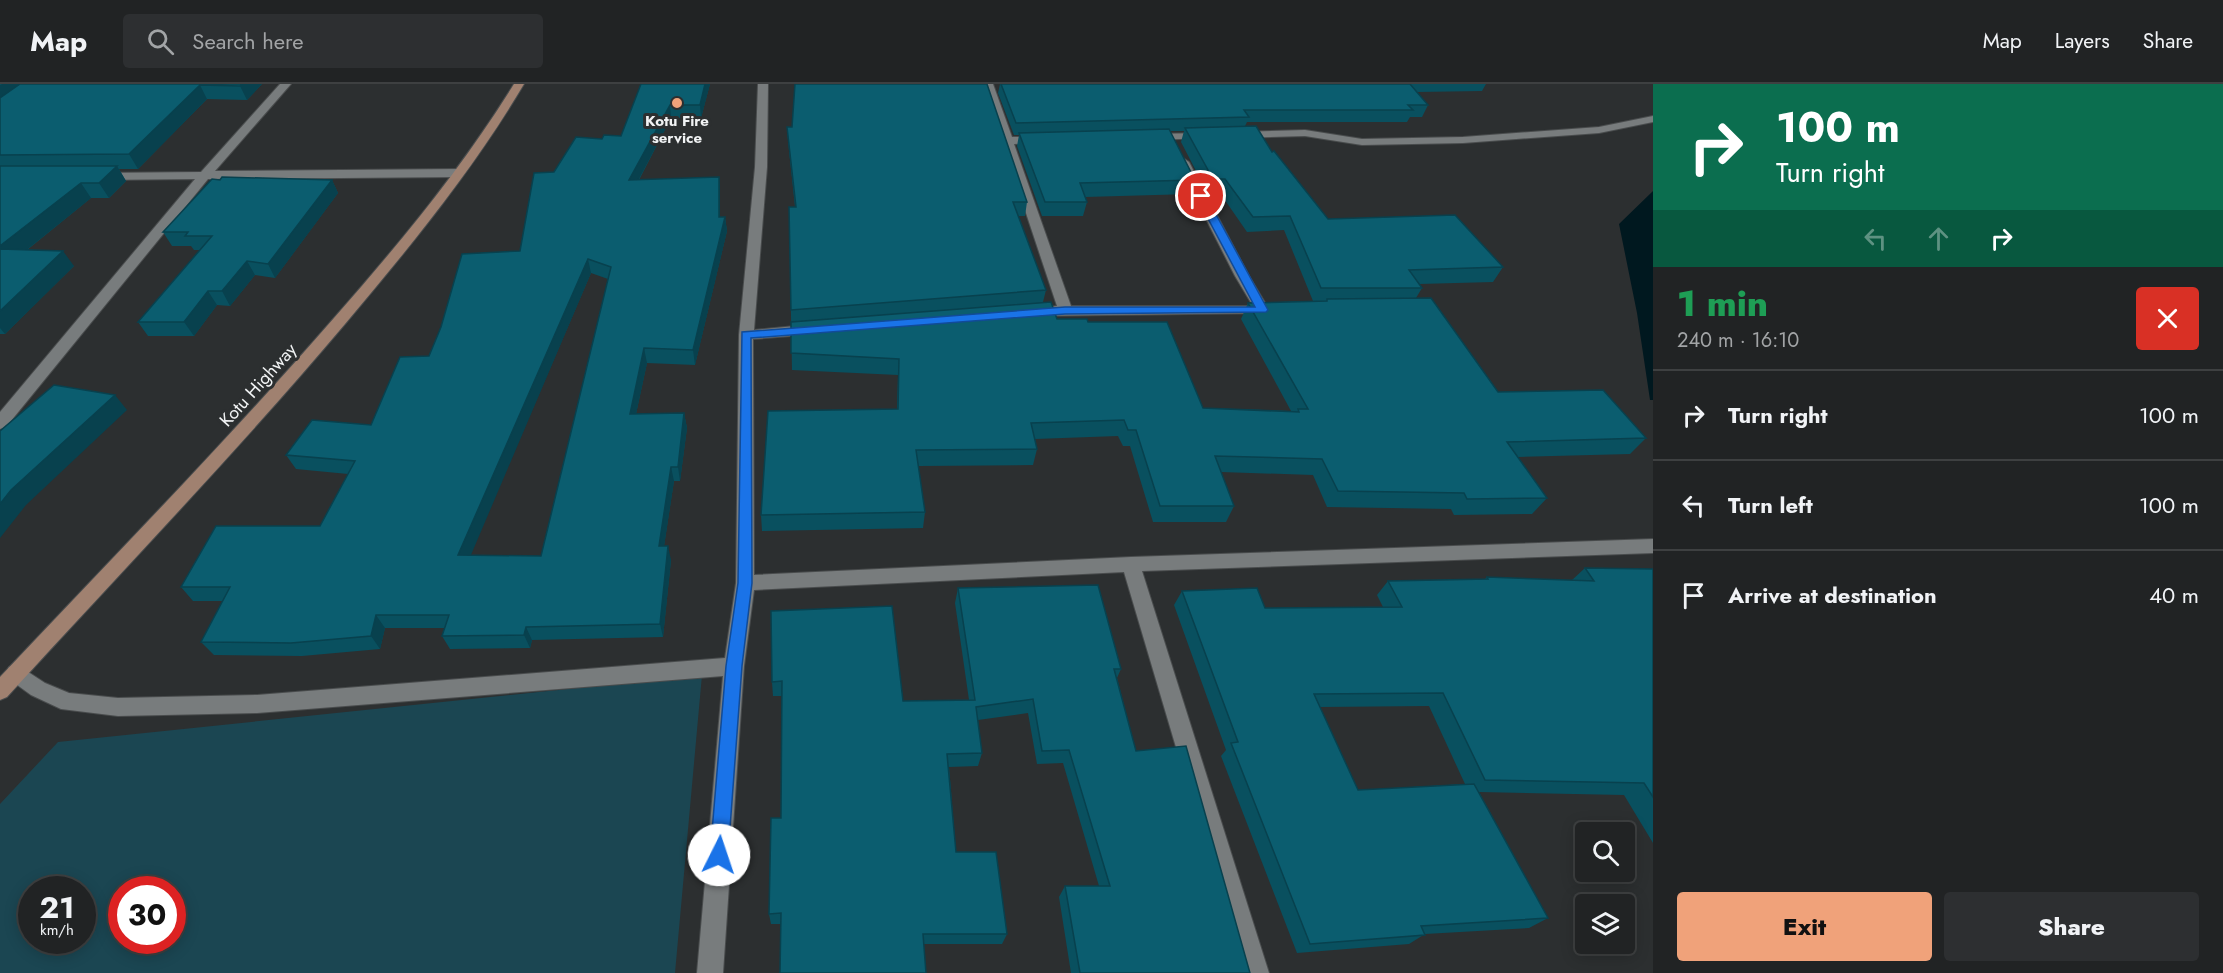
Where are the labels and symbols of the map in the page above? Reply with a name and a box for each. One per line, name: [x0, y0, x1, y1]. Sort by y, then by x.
marker: Kotu Fire service: [670, 96, 684, 110]
place label: Kotu Fire service: [645, 110, 709, 149]
pin: [1175, 170, 1226, 221]
street label: Kotu Highway: [213, 337, 303, 433]
position arrow: [687, 823, 751, 887]
speed limit sign: 30: [108, 876, 186, 954]

